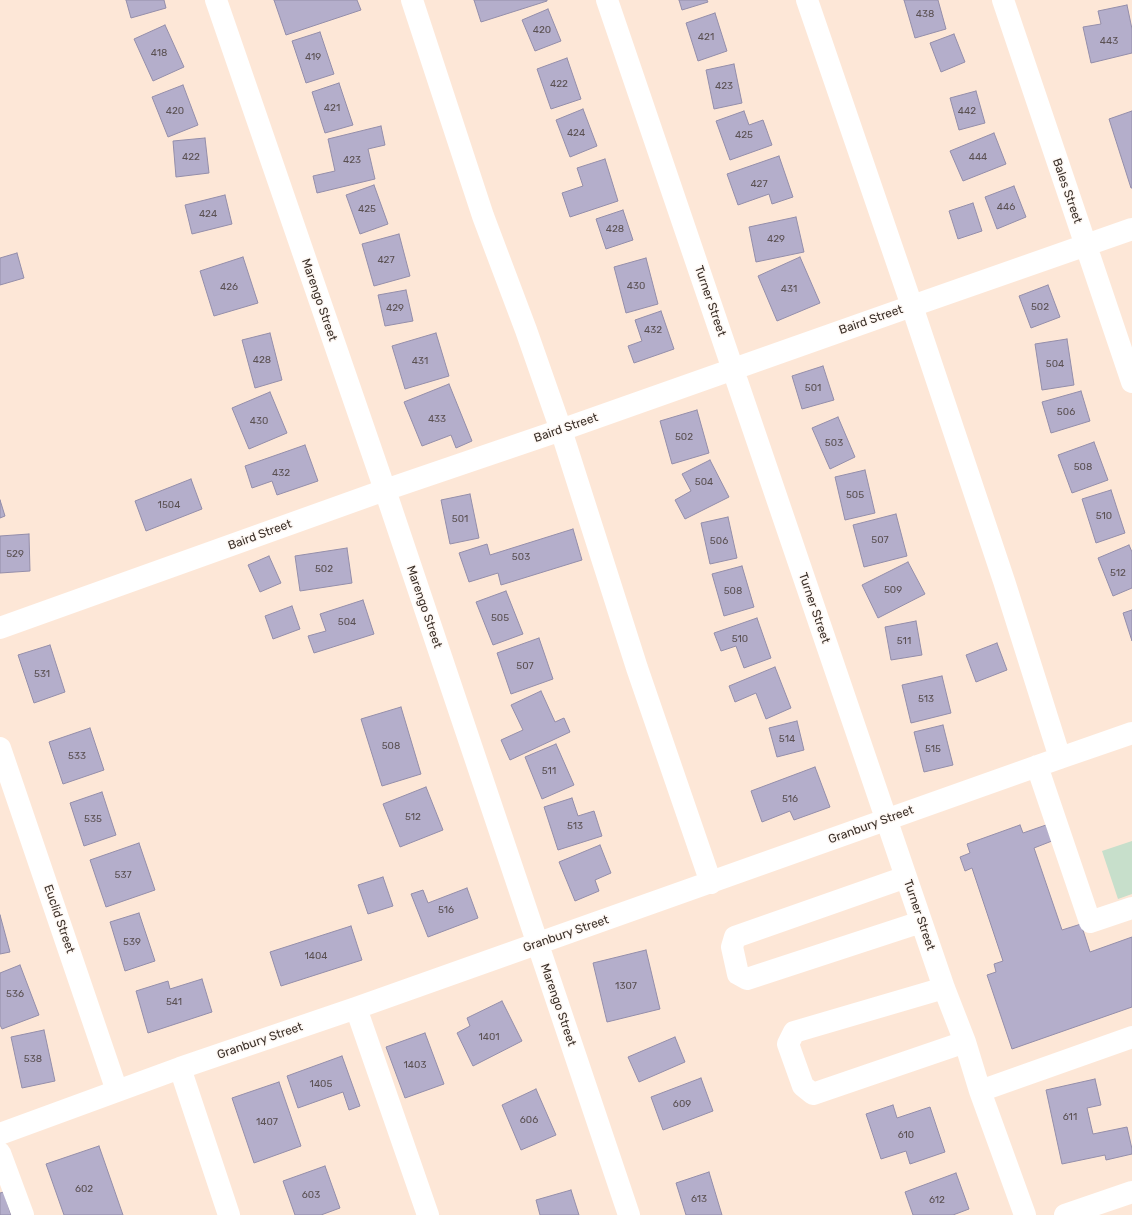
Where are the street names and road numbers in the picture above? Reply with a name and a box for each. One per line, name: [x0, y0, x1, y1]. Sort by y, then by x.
street label: Bales Street: [1049, 156, 1085, 226]
street label: Marengo Street: [298, 257, 340, 343]
street label: Turner Street: [691, 264, 729, 338]
street label: Baird Street: [837, 302, 905, 338]
street label: Baird Street: [532, 410, 600, 446]
street label: Baird Street: [226, 517, 294, 553]
street label: Marengo Street: [403, 564, 445, 650]
street label: Turner Street: [795, 571, 833, 645]
street label: Granbury Street: [826, 803, 916, 847]
street label: Turner Street: [900, 878, 938, 952]
street label: Euclid Street: [41, 883, 77, 955]
street label: Granbury Street: [521, 913, 611, 955]
street label: Marengo Street: [537, 962, 579, 1048]
street label: Granbury Street: [215, 1020, 305, 1062]

